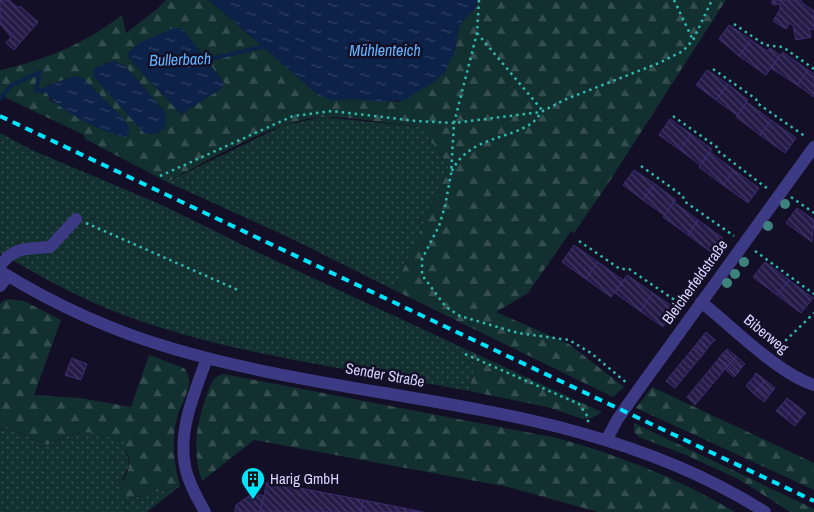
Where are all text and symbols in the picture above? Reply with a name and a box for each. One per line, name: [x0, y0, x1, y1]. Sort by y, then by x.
water label: Mühlenteich: [349, 39, 421, 61]
water label: Bullerbach: [149, 47, 211, 71]
street label: Bleicherfeldstraße: [657, 235, 733, 328]
street label: Biberweg: [740, 309, 793, 358]
street label: Sender Straße: [344, 357, 426, 392]
building icon: Harig GmbH: [240, 466, 266, 500]
place label: Harig GmbH: [270, 468, 339, 489]

